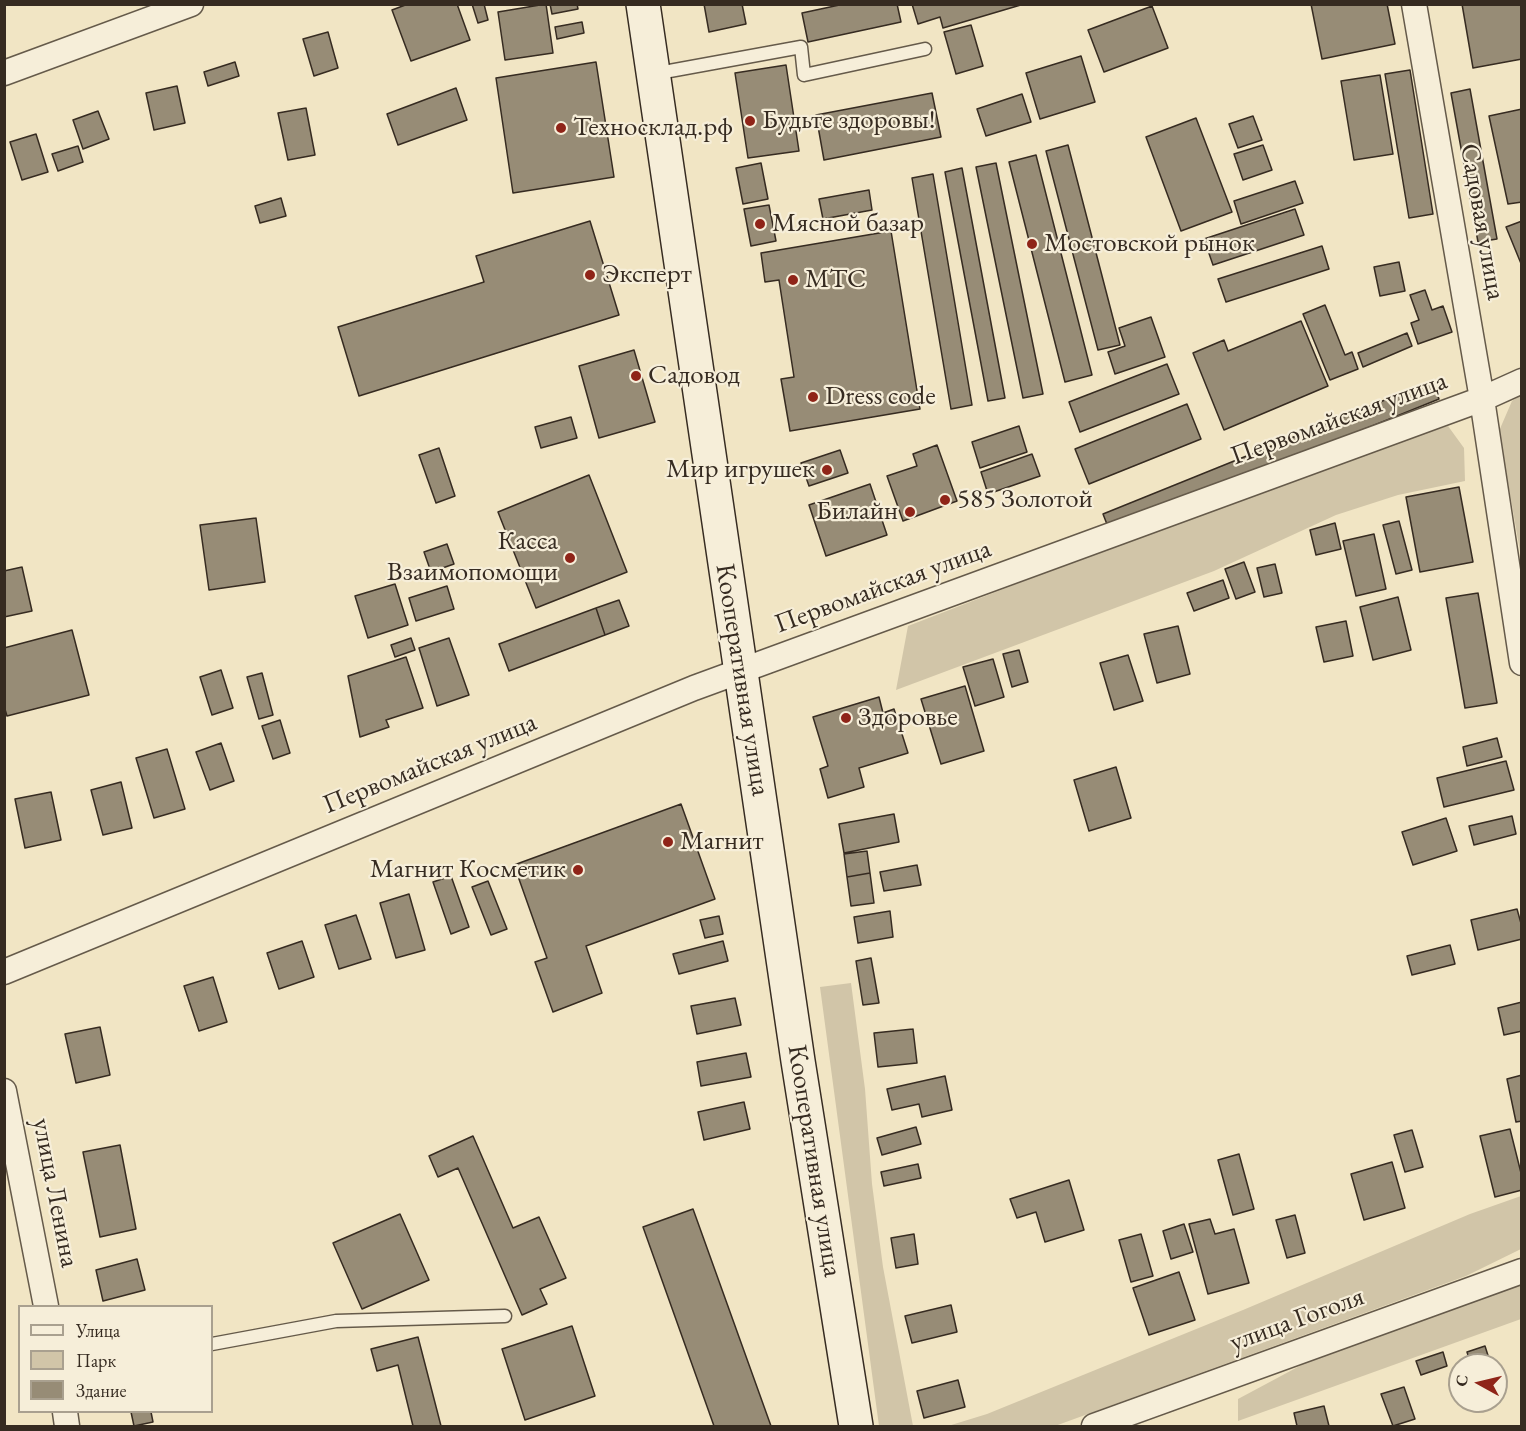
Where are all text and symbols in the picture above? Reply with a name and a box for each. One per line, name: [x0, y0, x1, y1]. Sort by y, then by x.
place label: Будьте здоровы!: [762, 105, 936, 137]
place label: Техносклад.рф: [573, 112, 733, 144]
marker: Будьте здоровы!: [743, 114, 757, 128]
marker: Техносклад.рф: [554, 121, 568, 135]
street label: Садовая улица: [1452, 141, 1512, 303]
place label: Мясной базар: [772, 208, 924, 240]
marker: Мясной базар: [753, 217, 767, 231]
place label: Мостовской рынок: [1044, 228, 1255, 260]
marker: Мостовской рынок: [1025, 237, 1039, 251]
place label: Эксперт: [602, 259, 692, 291]
place label: МТС: [805, 264, 866, 296]
marker: Эксперт: [583, 268, 597, 282]
marker: МТС: [786, 273, 800, 287]
place label: Садовод: [648, 360, 740, 392]
street label: Первомайская улица: [1226, 365, 1452, 473]
marker: Садовод: [629, 369, 643, 383]
place label: Dress code: [825, 381, 936, 413]
marker: Dress code: [806, 390, 820, 404]
place label: Мир игрушек: [666, 454, 815, 486]
marker: Мир игрушек: [820, 463, 834, 477]
place label: 585 Золотой: [957, 484, 1093, 516]
marker: 585 Золотой: [938, 493, 952, 507]
place label: Билайн: [816, 496, 898, 528]
marker: Билайн: [903, 505, 917, 519]
place label: Касса Взаимопомощи: [387, 526, 558, 589]
street label: Первомайская улица: [770, 533, 996, 641]
marker: Касса Взаимопомощи: [563, 551, 577, 565]
street label: Кооперативная улица: [708, 562, 776, 798]
place label: Здоровье: [858, 702, 958, 734]
street label: Первомайская улица: [318, 706, 542, 822]
marker: Здоровье: [839, 711, 853, 725]
place label: Магнит: [680, 826, 764, 858]
marker: Магнит: [661, 835, 675, 849]
place label: Магнит Косметик: [370, 854, 566, 886]
marker: Магнит Косметик: [571, 863, 585, 877]
street label: Кооперативная улица: [780, 1043, 848, 1279]
street label: улица Ленина: [25, 1116, 85, 1270]
street label: улица Гоголя: [1225, 1281, 1369, 1359]
legend: [18, 1305, 213, 1413]
text: Улица: [76, 1319, 120, 1342]
text: Парк: [76, 1349, 116, 1372]
north arrow: [1448, 1353, 1508, 1413]
text: С: [1450, 1374, 1473, 1388]
text: Здание: [76, 1379, 126, 1402]

